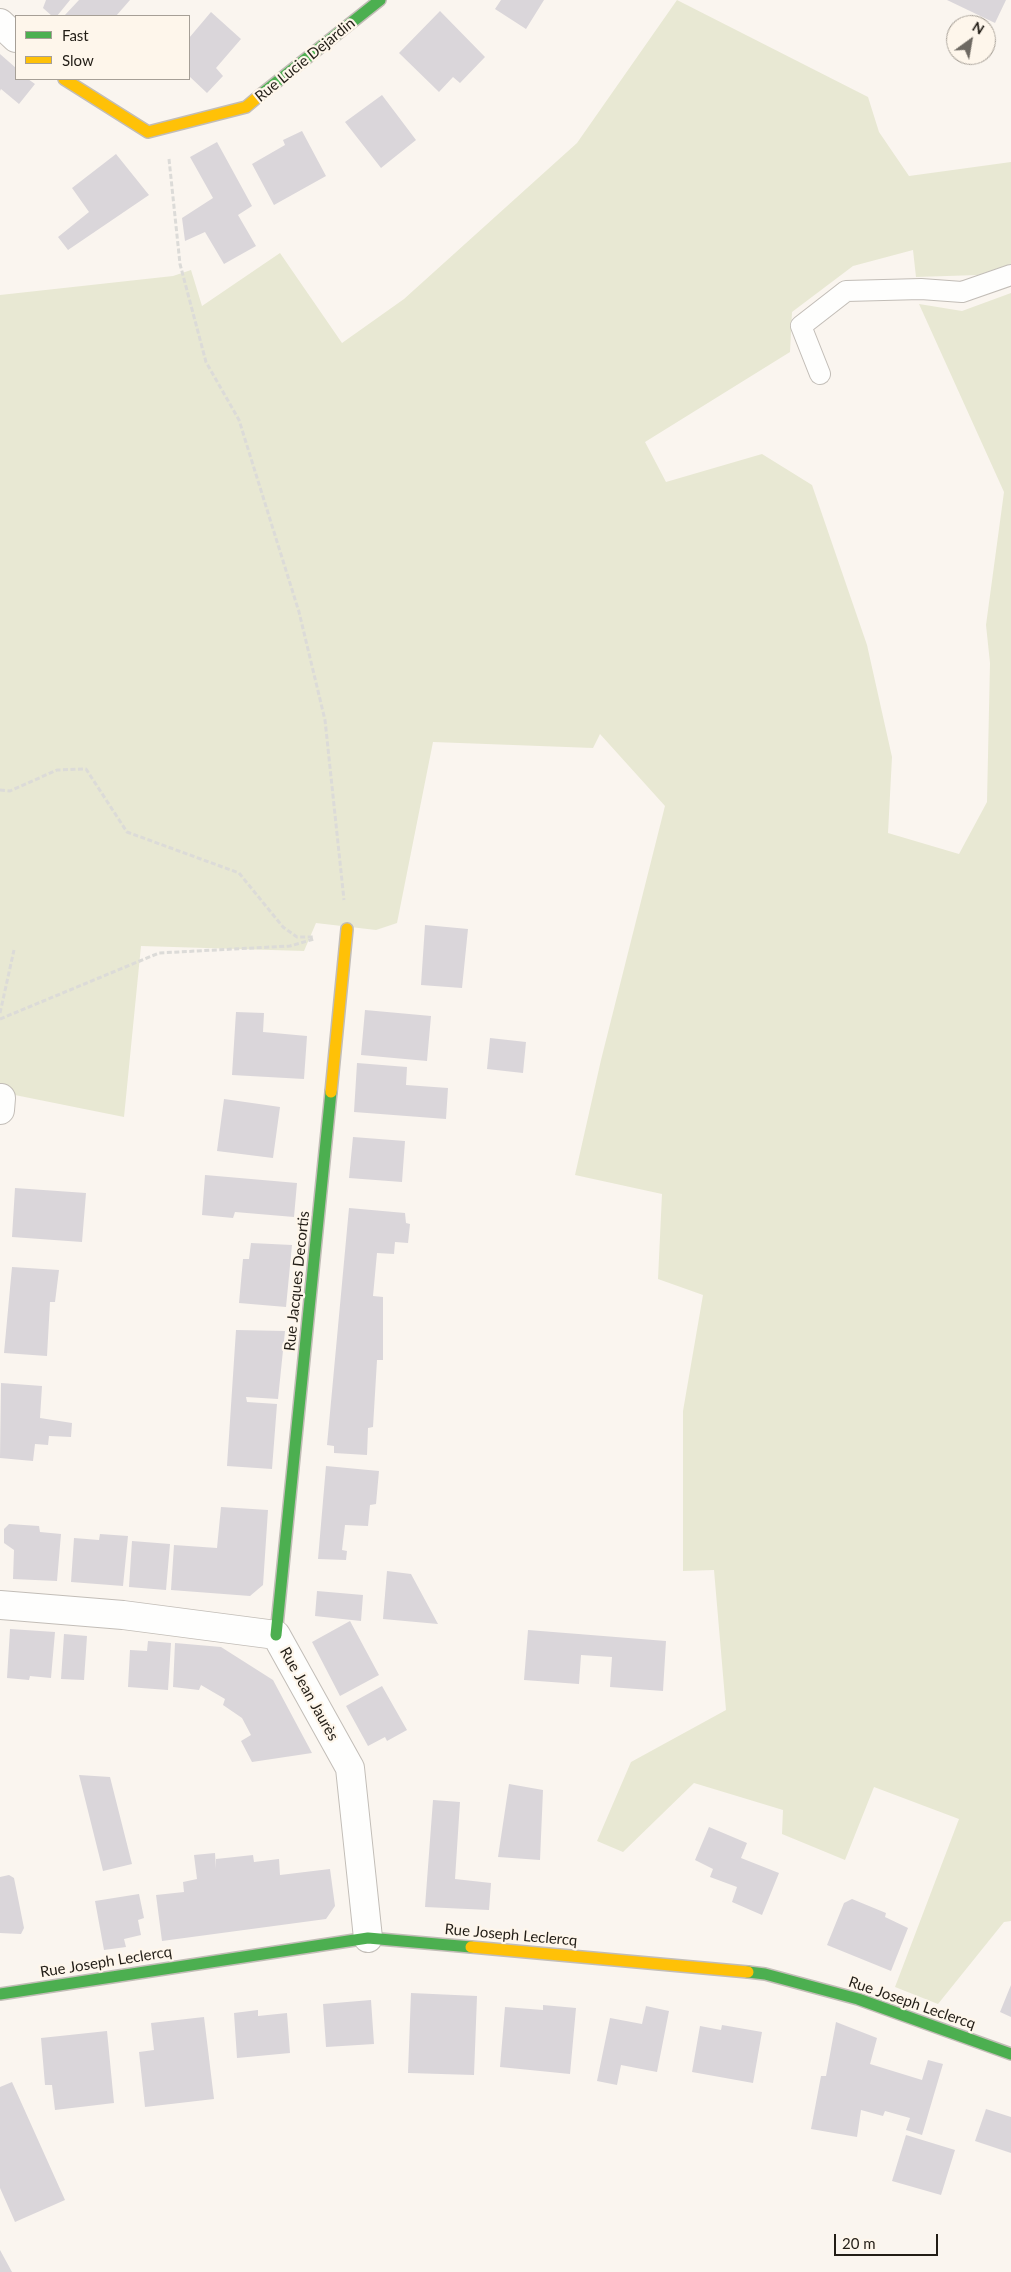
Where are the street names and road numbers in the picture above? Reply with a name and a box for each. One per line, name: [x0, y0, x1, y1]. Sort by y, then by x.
street label: Rue Lucie Dejardin: [251, 14, 359, 106]
street label: Rue Jacques Decortis: [281, 1210, 313, 1352]
street label: Rue Jean Jaurès: [276, 1644, 342, 1744]
street label: Rue Joseph Leclercq: [444, 1920, 578, 1950]
street label: Rue Joseph Leclercq: [39, 1943, 173, 1981]
street label: Rue Joseph Leclercq: [846, 1973, 978, 2033]

